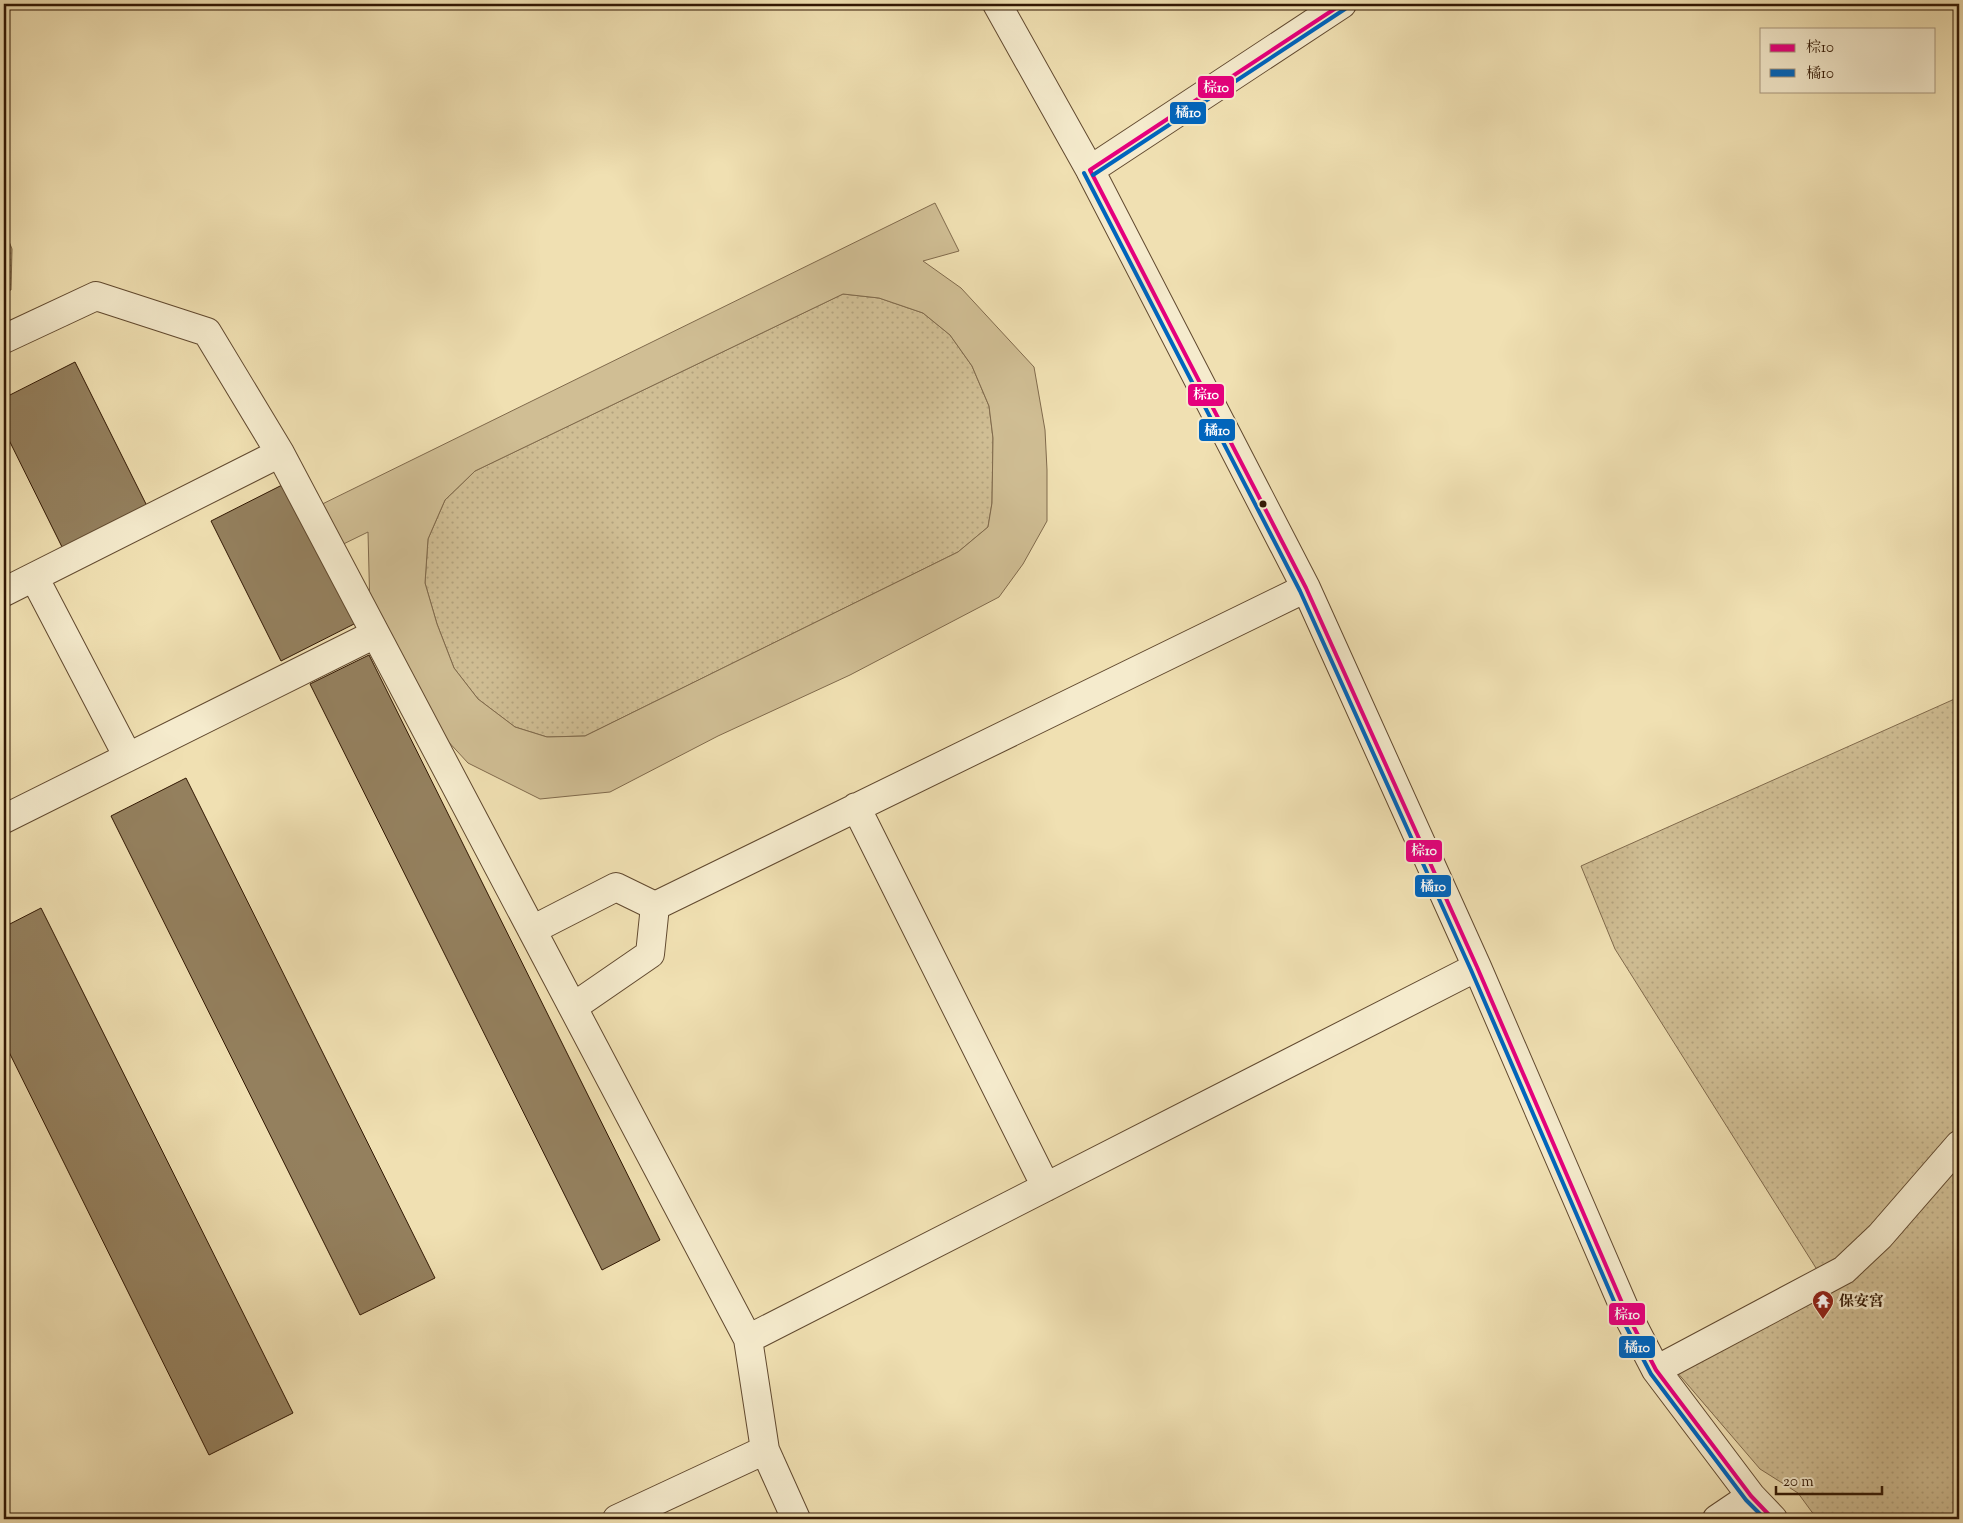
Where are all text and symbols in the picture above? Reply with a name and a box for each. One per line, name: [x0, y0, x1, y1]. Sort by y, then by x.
legend: [1760, 28, 1936, 92]
text: 棕10: [1806, 38, 1834, 59]
text: 橘10: [1806, 64, 1834, 85]
line badge: 棕10: [1197, 75, 1235, 99]
text: 棕10: [1203, 79, 1230, 99]
line badge: 橘10: [1169, 101, 1207, 125]
text: 橘10: [1175, 104, 1202, 124]
line badge: 棕10: [1187, 383, 1225, 407]
text: 棕10: [1193, 386, 1220, 406]
line badge: 橘10: [1198, 418, 1236, 442]
text: 橘10: [1204, 422, 1231, 442]
unlabelled marker: [1258, 499, 1268, 509]
line badge: 棕10: [1405, 839, 1443, 863]
text: 棕10: [1411, 842, 1438, 862]
line badge: 橘10: [1414, 874, 1452, 898]
text: 橘10: [1420, 878, 1447, 898]
temple icon: 保安宮: [1811, 1289, 1835, 1320]
place label: 保安宮: [1839, 1292, 1884, 1313]
line badge: 棕10: [1608, 1302, 1646, 1326]
text: 棕10: [1614, 1306, 1641, 1326]
line badge: 橘10: [1618, 1335, 1656, 1359]
text: 橘10: [1624, 1339, 1651, 1359]
scale bar: [1776, 1463, 1882, 1495]
text: 20 m: [1783, 1472, 1814, 1493]

